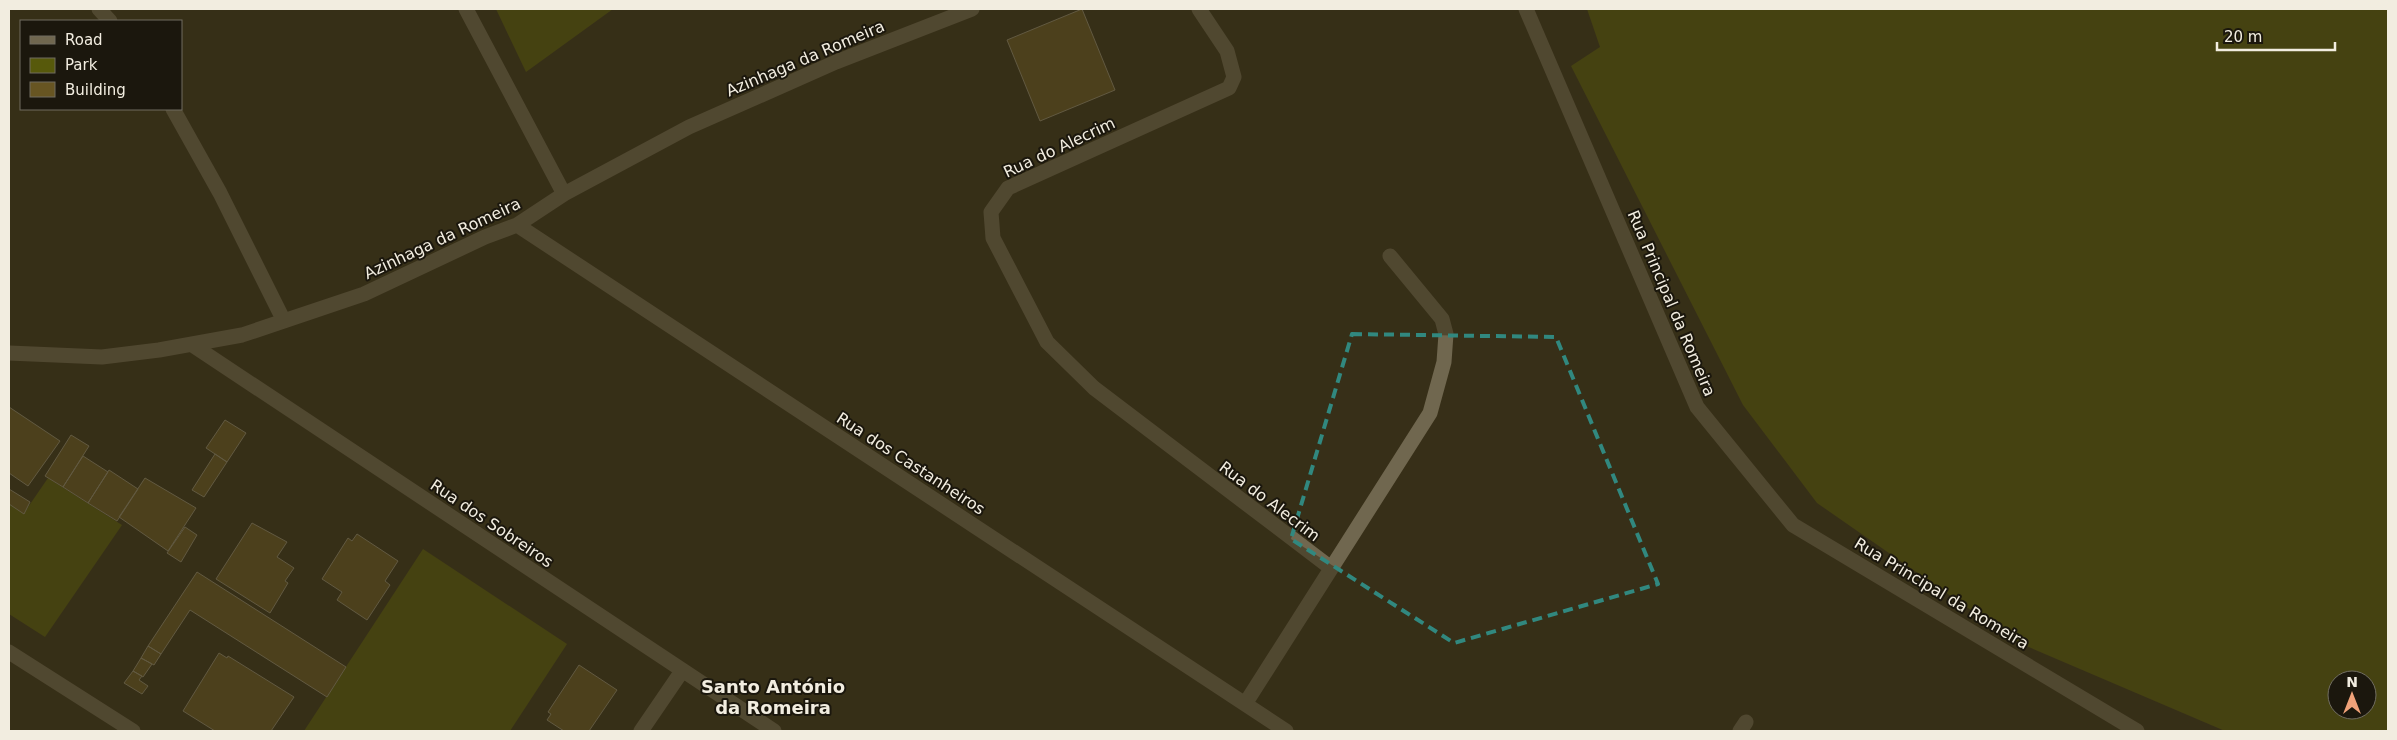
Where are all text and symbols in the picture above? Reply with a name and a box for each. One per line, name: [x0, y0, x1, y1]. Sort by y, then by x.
street label: Azinhaga da Romeira: [723, 16, 887, 100]
legend: [20, 20, 182, 110]
scale bar: [2217, 20, 2334, 52]
text: 20 m: [2224, 28, 2262, 46]
text: Road: [65, 31, 103, 49]
text: Park: [65, 56, 98, 74]
text: Building: [65, 81, 126, 99]
street label: Rua do Alecrim: [1000, 113, 1118, 182]
street label: Azinhaga da Romeira: [361, 194, 523, 283]
street label: Rua Principal da Romeira: [1624, 207, 1719, 399]
street label: Rua dos Castanheiros: [833, 408, 988, 519]
street label: Rua do Alecrim: [1216, 457, 1324, 545]
street label: Rua dos Sobreiros: [427, 475, 557, 571]
street label: Rua Principal da Romeira: [1851, 534, 2032, 653]
north arrow: [2327, 670, 2377, 720]
text: N: [2346, 674, 2358, 690]
district label: Santo António da Romeira: [701, 676, 845, 718]

